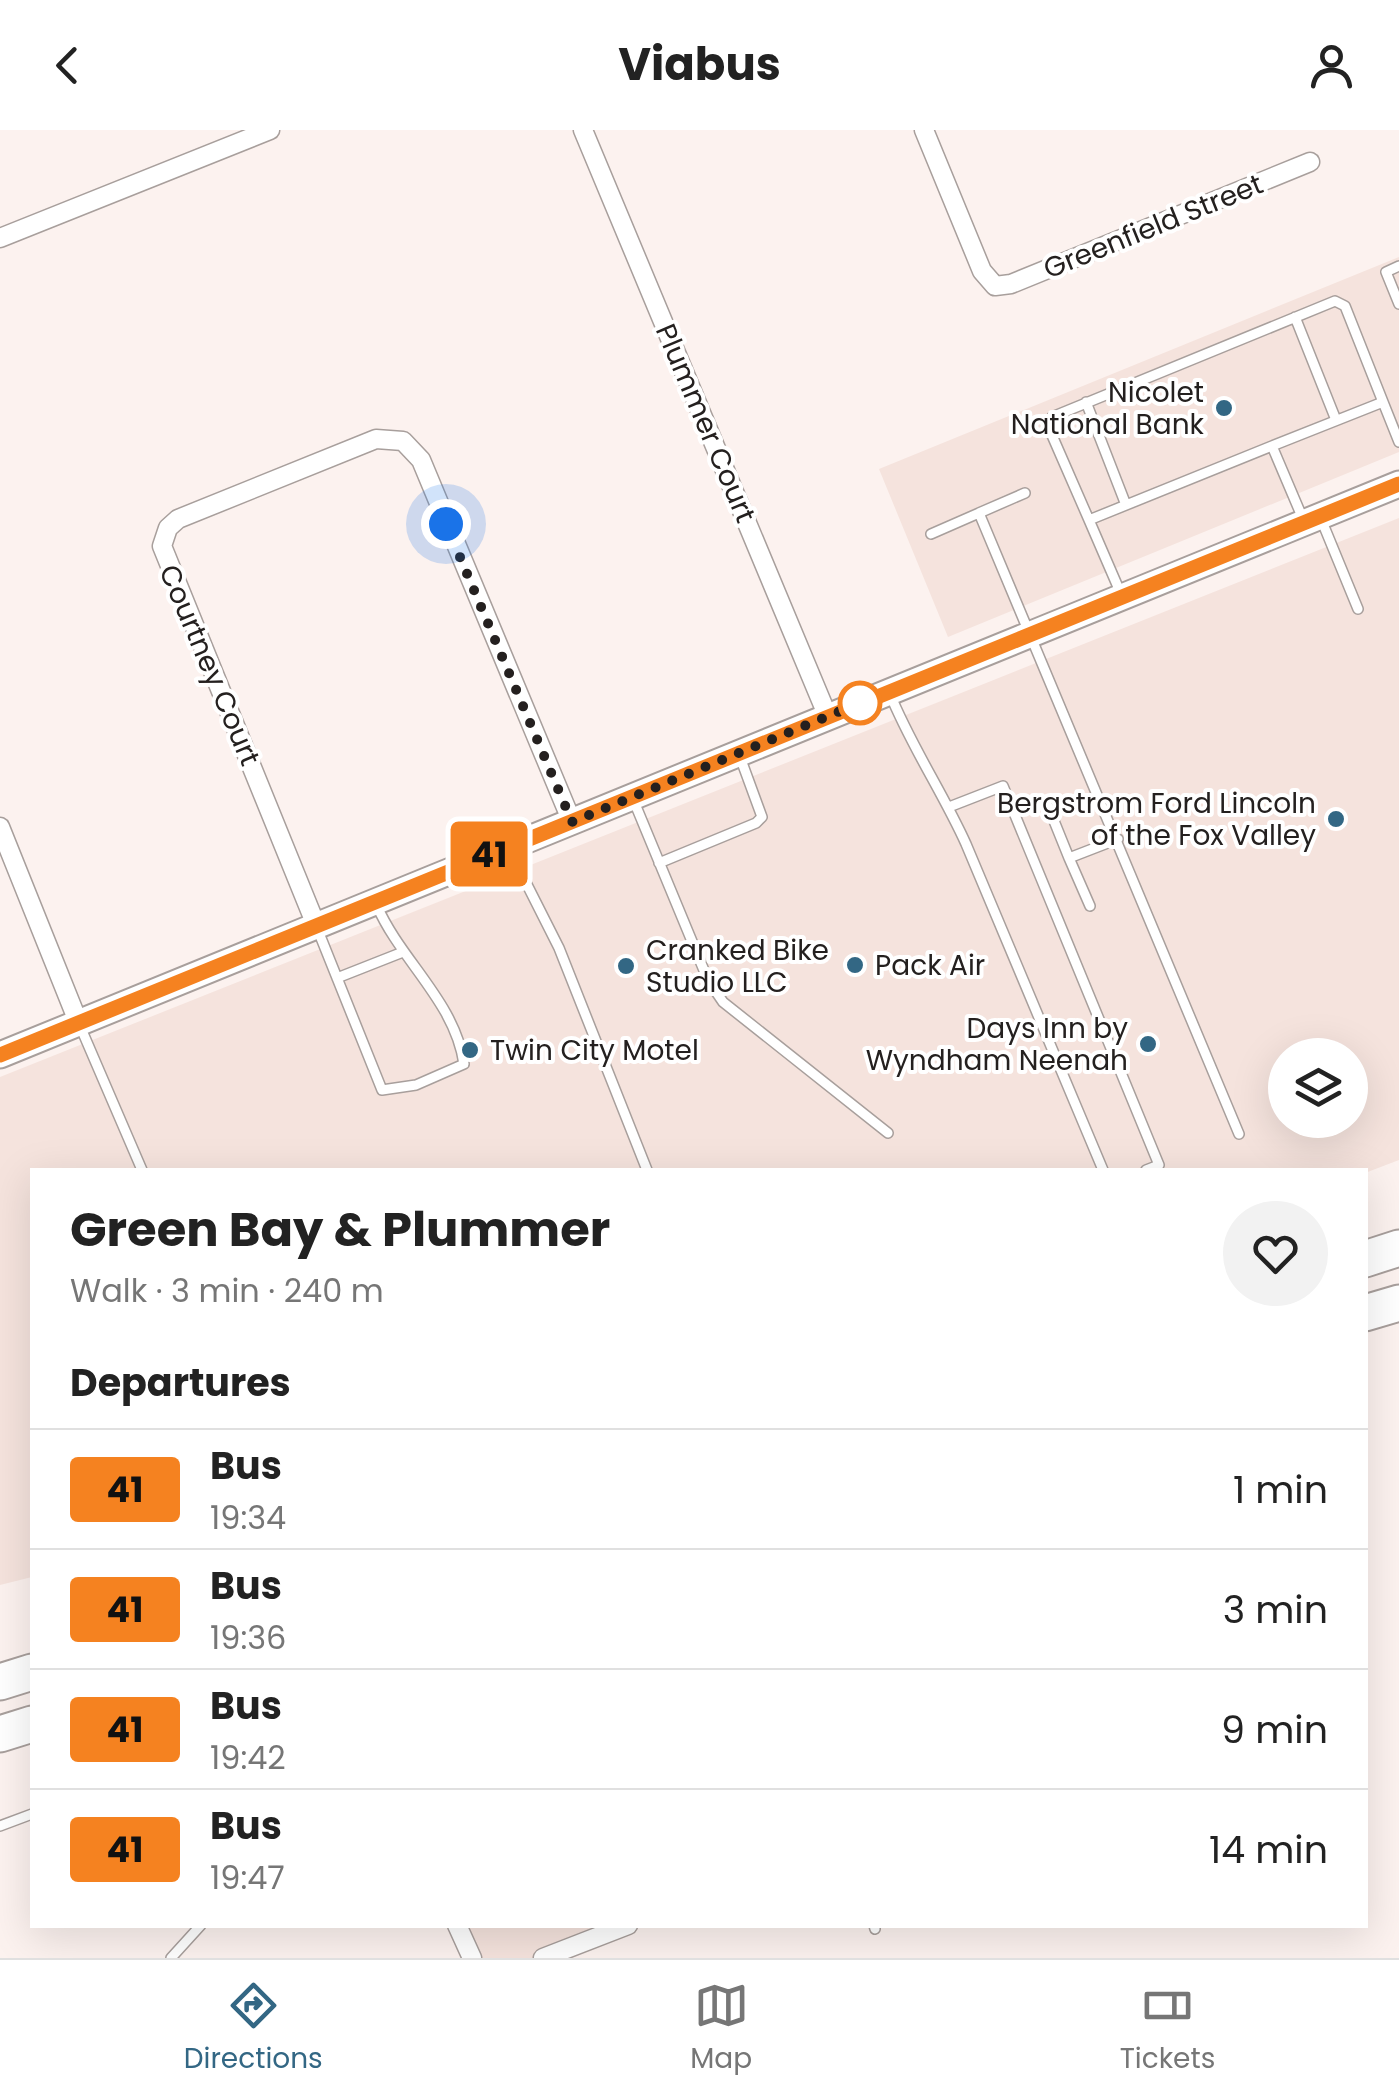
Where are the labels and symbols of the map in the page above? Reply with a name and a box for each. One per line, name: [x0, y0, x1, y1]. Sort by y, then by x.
street label: Greenfield Street: [1038, 165, 1269, 288]
street label: Plummer Court: [646, 318, 765, 528]
place label: Nicolet National Bank: [1011, 373, 1205, 444]
marker: Nicolet National Bank: [1213, 397, 1235, 419]
your location: [421, 499, 471, 549]
street label: Courtney Court: [150, 559, 269, 772]
unlabelled marker: [839, 682, 881, 724]
place label: Bergstrom Ford Lincoln of the Fox Valley: [997, 784, 1316, 855]
marker: Bergstrom Ford Lincoln of the Fox Valley: [1325, 808, 1347, 830]
line badge: 41: [444, 822, 534, 886]
place label: Cranked Bike Studio LLC: [646, 931, 829, 1002]
place label: Pack Air: [875, 946, 985, 985]
marker: Pack Air: [844, 954, 866, 976]
marker: Cranked Bike Studio LLC: [615, 955, 637, 977]
place label: Days Inn by Wyndham Neenah: [866, 1009, 1128, 1080]
place label: Twin City Motel: [490, 1031, 699, 1070]
marker: Days Inn by Wyndham Neenah: [1137, 1033, 1159, 1055]
marker: Twin City Motel: [459, 1039, 481, 1061]

